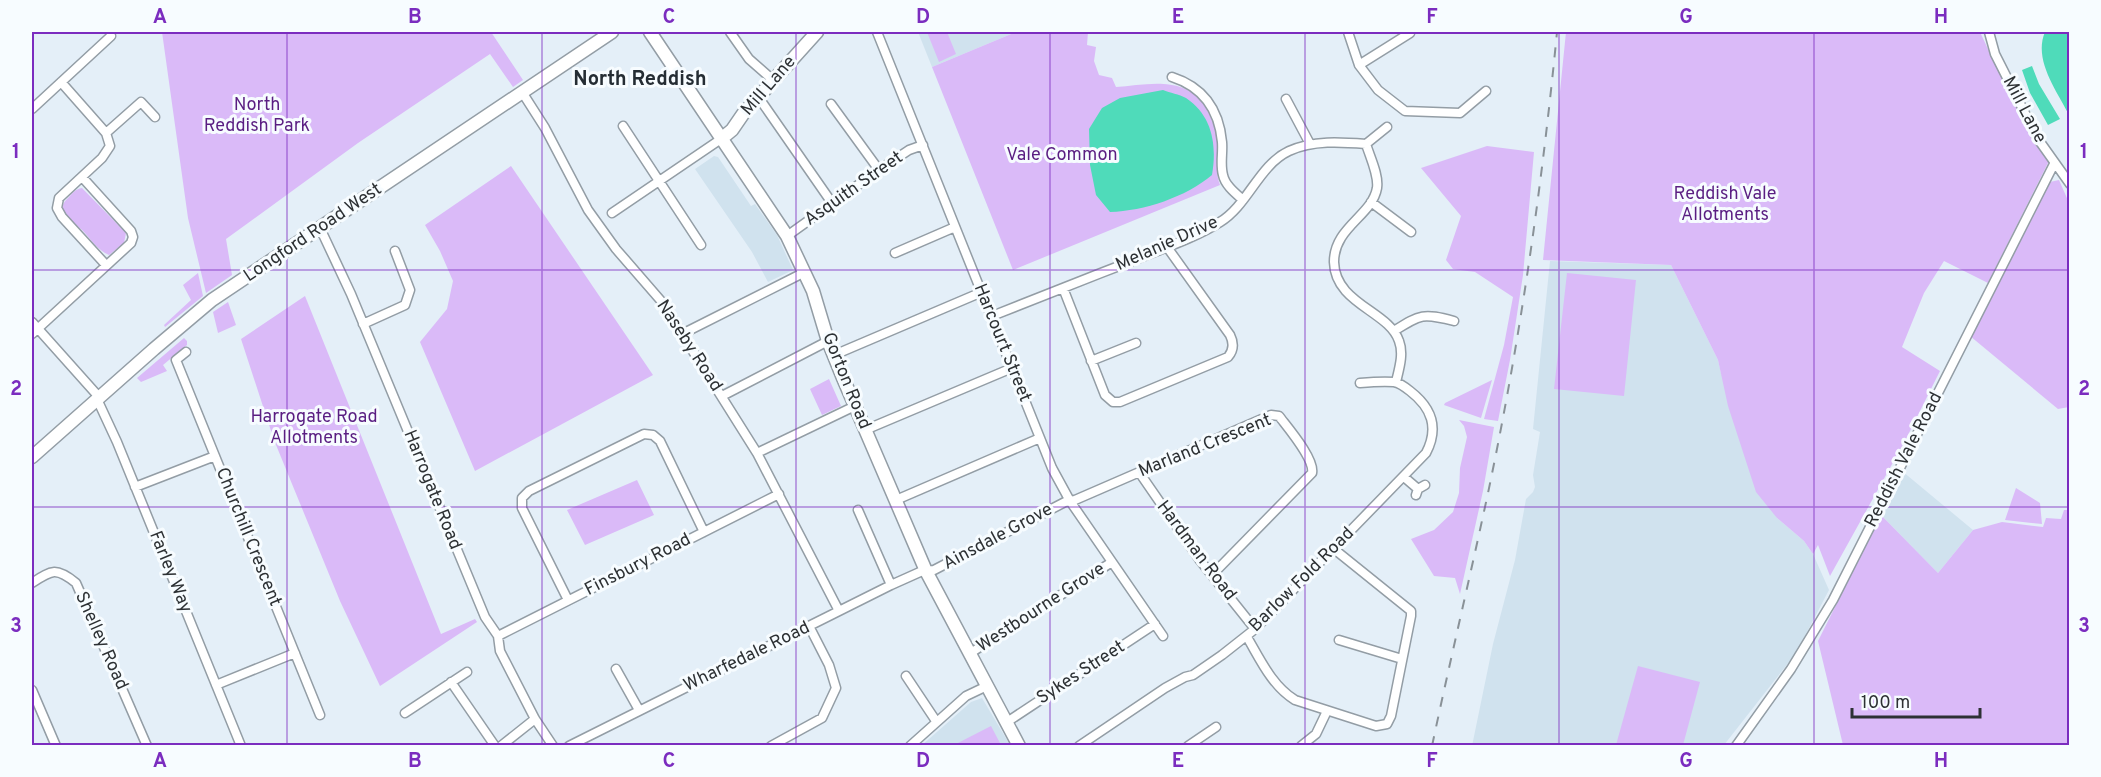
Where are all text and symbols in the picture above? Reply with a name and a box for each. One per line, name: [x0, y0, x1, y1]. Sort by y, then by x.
text: A: [153, 5, 167, 31]
text: B: [408, 5, 422, 31]
text: C: [663, 5, 675, 31]
text: D: [916, 5, 930, 31]
text: E: [1172, 5, 1184, 31]
text: F: [1426, 5, 1438, 31]
text: G: [1679, 5, 1693, 31]
text: H: [1934, 5, 1948, 31]
street label: Mill Lane: [737, 51, 801, 121]
district label: North Reddish: [573, 67, 707, 93]
street label: Mill Lane: [1997, 73, 2051, 147]
park label: North Reddish Park: [204, 94, 310, 138]
text: 1: [12, 140, 20, 166]
text: 1: [2080, 140, 2088, 166]
park label: Vale Common: [1006, 144, 1118, 167]
street label: Asquith Street: [800, 146, 908, 232]
street label: Longford Road West: [239, 178, 387, 288]
park label: Reddish Vale Allotments: [1674, 183, 1776, 227]
street label: Melanie Drive: [1112, 211, 1222, 277]
street label: Harcourt Street: [968, 280, 1036, 406]
street label: Naseby Road: [651, 296, 727, 396]
street label: Gorton Road: [816, 329, 876, 433]
text: 2: [10, 377, 22, 403]
text: 2: [2078, 377, 2090, 403]
street label: Reddish Vale Road: [1860, 389, 1948, 531]
park label: Harrogate Road Allotments: [250, 406, 378, 450]
street label: Marland Crescent: [1135, 409, 1275, 483]
street label: Harrogate Road: [398, 427, 466, 553]
street label: Churchill Crescent: [210, 464, 286, 610]
street label: Hardman Road: [1151, 496, 1241, 606]
street label: Ainsdale Grove: [939, 498, 1057, 576]
street label: Barlow Fold Road: [1244, 522, 1360, 638]
street label: Farley Way: [143, 528, 197, 616]
street label: Finsbury Road: [581, 528, 695, 602]
street label: Westbourne Grove: [972, 558, 1110, 658]
street label: Shelley Road: [69, 588, 133, 694]
text: 3: [10, 614, 22, 640]
text: 3: [2078, 614, 2090, 640]
street label: Wharfedale Road: [680, 616, 814, 698]
street label: Sykes Street: [1033, 636, 1129, 710]
scale bar: [1852, 681, 1980, 719]
text: 100 m: [1861, 692, 1910, 715]
text: A: [153, 749, 167, 775]
text: B: [408, 749, 422, 775]
text: C: [663, 749, 675, 775]
text: D: [916, 749, 930, 775]
text: E: [1172, 749, 1184, 775]
text: F: [1426, 749, 1438, 775]
text: G: [1679, 749, 1693, 775]
text: H: [1934, 749, 1948, 775]

